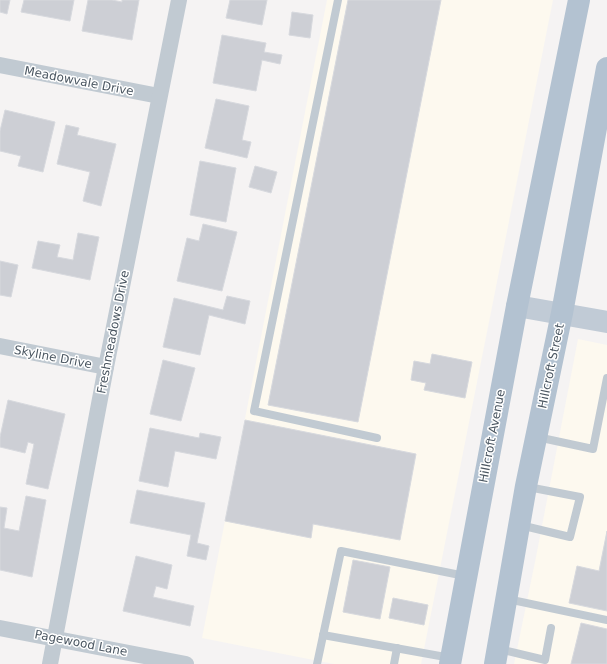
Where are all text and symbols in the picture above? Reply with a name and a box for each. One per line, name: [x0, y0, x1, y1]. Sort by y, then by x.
street label: Meadowvale Drive: [23, 64, 135, 98]
street label: Freshmeadows Drive: [94, 269, 132, 395]
street label: Hillcroft Street: [535, 322, 567, 410]
street label: Skyline Drive: [13, 343, 93, 371]
street label: Hillcroft Avenue: [476, 388, 508, 484]
street label: Pagewood Lane: [34, 627, 128, 659]

